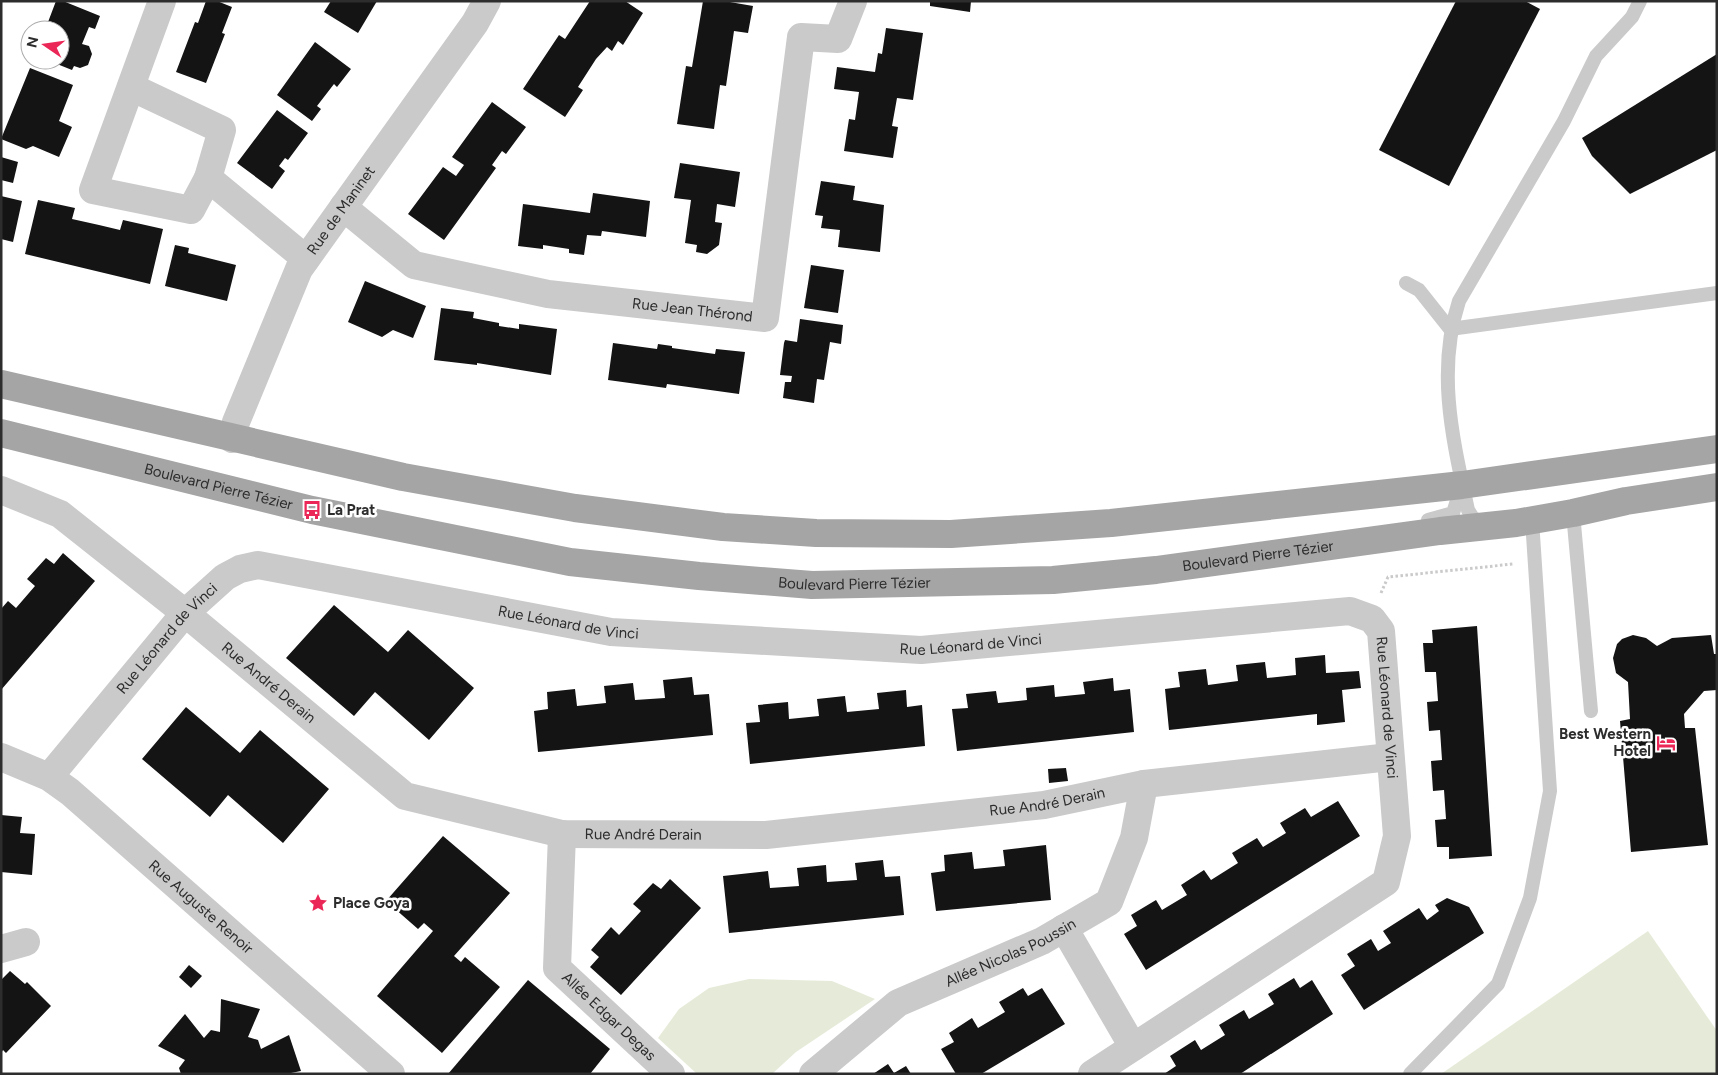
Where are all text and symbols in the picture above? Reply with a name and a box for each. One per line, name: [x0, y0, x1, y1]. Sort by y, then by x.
north arrow: [20, 20, 70, 70]
text: N: [23, 35, 42, 49]
street label: Rue de Maninet: [303, 162, 379, 258]
street label: Rue Jean Thérond: [631, 294, 754, 326]
street label: Boulevard Pierre Tézier: [142, 460, 295, 514]
bus stop icon: La Prat: [301, 499, 323, 521]
place label: La Prat: [327, 501, 375, 519]
street label: Boulevard Pierre Tézier: [1181, 537, 1335, 575]
street label: Boulevard Pierre Tézier: [777, 573, 931, 594]
street label: Rue Léonard de Vinci: [113, 579, 221, 698]
street label: Rue Léonard de Vinci: [496, 602, 639, 643]
street label: Rue Léonard de Vinci: [899, 630, 1043, 659]
street label: Rue Léonard de Vinci: [1372, 636, 1401, 779]
street label: Rue André Derain: [218, 638, 319, 727]
place label: Best Western Hotel: [1559, 725, 1651, 760]
hotel icon: Best Western Hotel: [1655, 732, 1677, 754]
street label: Rue André Derain: [988, 783, 1107, 820]
street label: Rue André Derain: [585, 825, 702, 844]
street label: Rue Auguste Renoir: [145, 856, 257, 958]
place icon: Place Goya: [307, 892, 329, 914]
place label: Place Goya: [333, 894, 410, 912]
street label: Allée Nicolas Poussin: [942, 914, 1079, 991]
street label: Allée Edgar Degas: [558, 968, 660, 1064]

